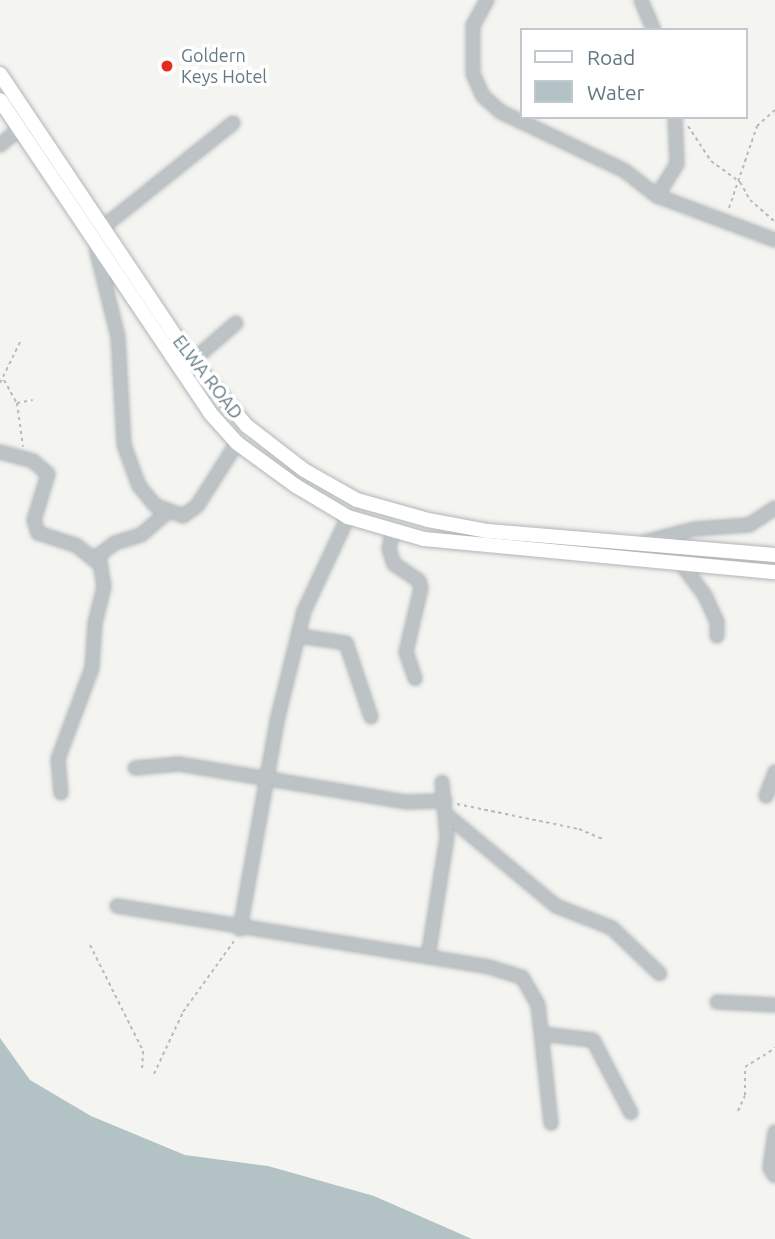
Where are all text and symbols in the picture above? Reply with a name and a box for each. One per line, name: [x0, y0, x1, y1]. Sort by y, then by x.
legend: [520, 28, 747, 119]
place label: Goldern Keys Hotel: [181, 45, 267, 88]
text: Road: [587, 45, 635, 69]
marker: Goldern Keys Hotel: [159, 58, 175, 74]
text: Water: [587, 80, 645, 104]
street label: ELWA ROAD: [169, 331, 247, 423]

